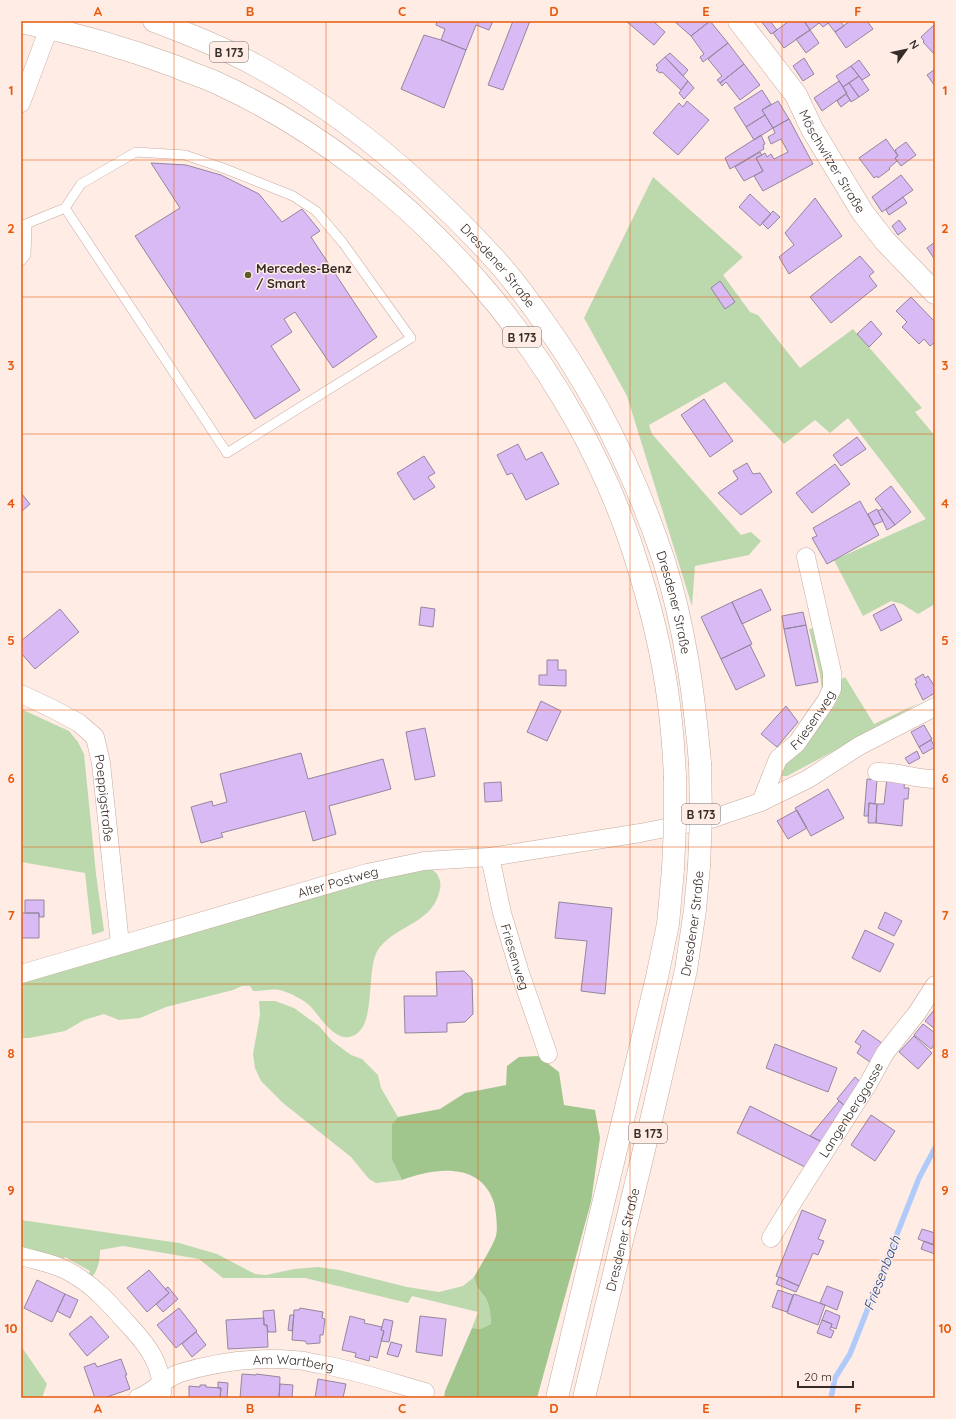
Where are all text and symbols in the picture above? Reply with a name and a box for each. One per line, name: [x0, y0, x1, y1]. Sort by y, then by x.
text: A: [94, 3, 103, 19]
text: B: [246, 3, 254, 19]
text: C: [398, 3, 406, 19]
text: D: [549, 3, 559, 19]
text: E: [702, 3, 710, 19]
text: F: [854, 3, 862, 19]
north arrow: [886, 30, 926, 70]
text: N: [906, 37, 922, 52]
road number: B 173: [210, 42, 248, 62]
text: 1: [8, 82, 14, 98]
text: 1: [942, 82, 948, 98]
street label: Möschwitzer Straße: [796, 107, 869, 216]
text: 2: [7, 220, 15, 236]
street label: Dresdener Straße: [457, 220, 539, 311]
text: 2: [941, 220, 949, 236]
place label: Mercedes-Benz / Smart: [256, 260, 352, 291]
marker: Mercedes-Benz / Smart: [243, 270, 253, 280]
road number: B 173: [503, 327, 541, 347]
text: 3: [8, 357, 15, 373]
text: 3: [942, 357, 949, 373]
text: 4: [7, 495, 15, 511]
text: 4: [941, 495, 949, 511]
street label: Dresdener Straße: [653, 548, 694, 655]
text: 5: [7, 632, 15, 648]
text: 5: [941, 632, 949, 648]
street label: Friesenweg: [787, 687, 838, 753]
street label: Poeppigstraße: [91, 753, 117, 843]
text: 6: [7, 770, 15, 786]
text: 6: [941, 770, 949, 786]
road number: B 173: [682, 804, 720, 824]
street label: Alter Postweg: [296, 863, 380, 901]
street label: Dresdener Straße: [677, 870, 707, 978]
text: 7: [7, 907, 15, 923]
text: 7: [941, 907, 949, 923]
street label: Friesenweg: [498, 922, 533, 992]
text: 8: [7, 1045, 15, 1061]
text: 8: [941, 1045, 949, 1061]
street label: Langenberggasse: [815, 1060, 886, 1160]
road number: B 173: [629, 1123, 667, 1143]
text: 9: [7, 1182, 15, 1198]
text: 9: [941, 1182, 949, 1198]
street label: Dresdener Straße: [602, 1186, 643, 1293]
water label: Friesenbach: [859, 1232, 905, 1313]
text: 10: [4, 1320, 18, 1336]
text: 10: [938, 1320, 952, 1336]
street label: Am Wartberg: [252, 1351, 335, 1375]
scale bar: [798, 1363, 853, 1389]
text: 20 m: [804, 1369, 832, 1384]
text: A: [94, 1400, 103, 1416]
text: B: [246, 1400, 254, 1416]
text: C: [398, 1400, 406, 1416]
text: D: [549, 1400, 559, 1416]
text: E: [702, 1400, 710, 1416]
text: F: [854, 1400, 862, 1416]

